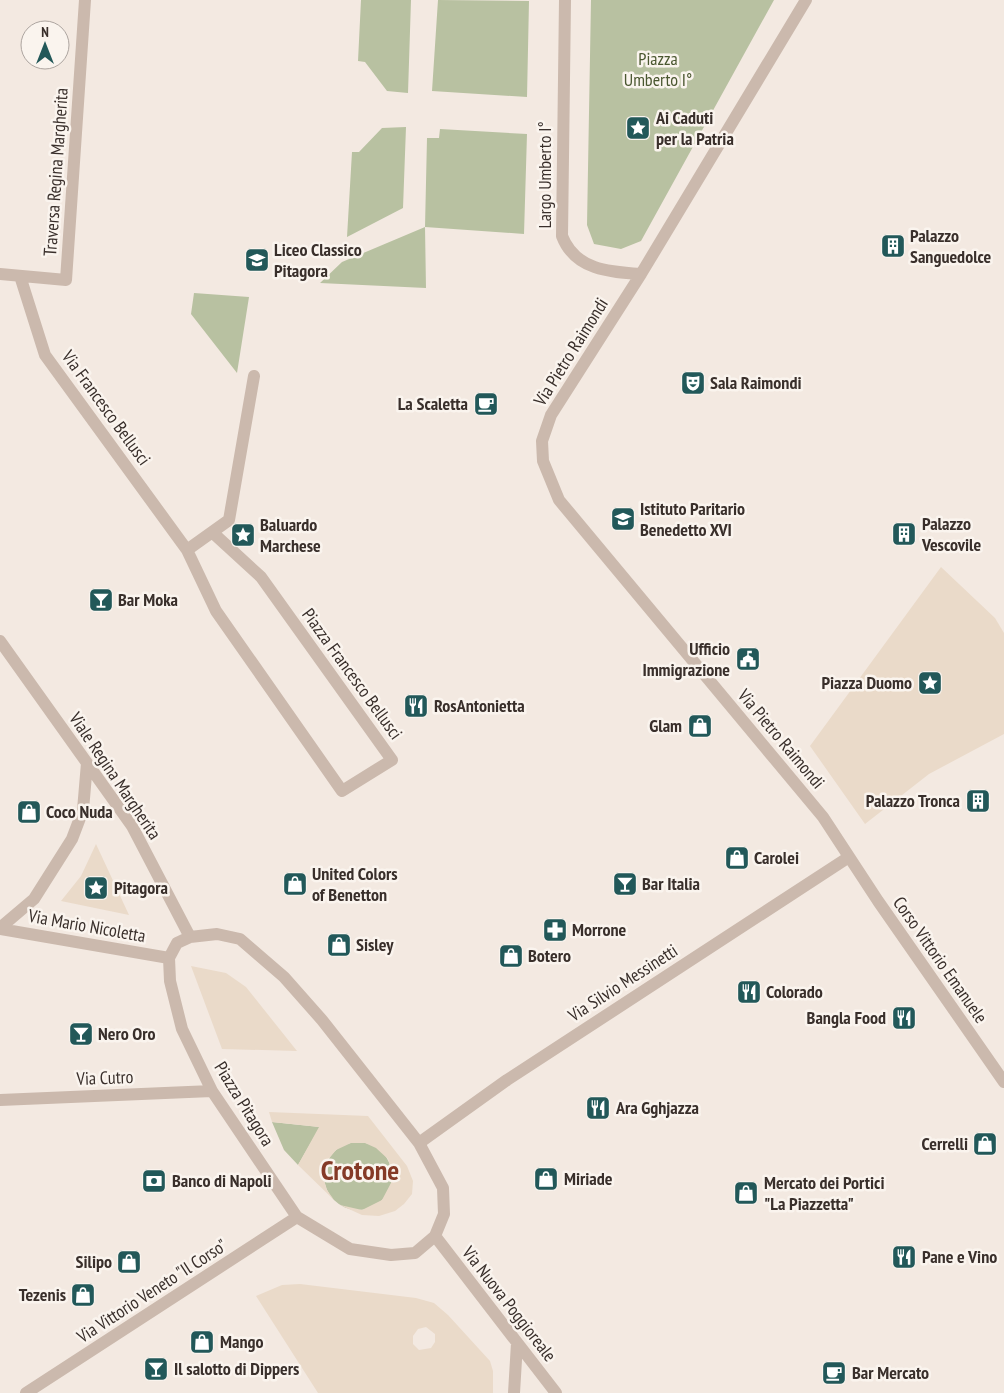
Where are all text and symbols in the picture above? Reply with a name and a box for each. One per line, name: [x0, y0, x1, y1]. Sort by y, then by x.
north arrow: [20, 20, 70, 70]
text: N: [41, 23, 49, 41]
park label: Piazza Umberto I°: [624, 47, 692, 91]
street label: Traversa Regina Margherita: [38, 87, 73, 257]
place label: Ai Caduti per la Patria: [655, 106, 734, 150]
place icon: Ai Caduti per la Patria: [625, 115, 651, 141]
street label: Largo Umberto I°: [533, 121, 556, 229]
place label: Palazzo Sanguedolce: [910, 224, 992, 268]
building icon: Palazzo Sanguedolce: [880, 233, 906, 259]
place label: Liceo Classico Pitagora: [274, 238, 362, 282]
school or university icon: Liceo Classico Pitagora: [244, 247, 270, 273]
street label: Via Pietro Raimondi: [528, 293, 613, 411]
street label: Via Francesco Bellusci: [56, 345, 156, 470]
theatre icon: Sala Raimondi: [680, 370, 706, 396]
place label: Sala Raimondi: [710, 371, 801, 394]
cafe icon: La Scaletta: [473, 391, 499, 417]
place label: La Scaletta: [398, 392, 468, 415]
place label: Istituto Paritario Benedetto XVI: [640, 497, 745, 541]
school or university icon: Istituto Paritario Benedetto XVI: [610, 506, 636, 532]
place label: Palazzo Vescovile: [921, 512, 981, 556]
place label: Baluardo Marchese: [260, 513, 321, 557]
building icon: Palazzo Vescovile: [891, 521, 917, 547]
place icon: Baluardo Marchese: [230, 522, 256, 548]
bar icon: Bar Moka: [88, 587, 114, 613]
place label: Bar Moka: [118, 588, 178, 611]
street label: Piazza Francesco Bellusci: [297, 604, 408, 744]
place label: Ufficio Immigrazione: [642, 637, 730, 681]
public building icon: Ufficio Immigrazione: [735, 646, 761, 672]
place icon: Piazza Duomo: [917, 670, 943, 696]
place label: Piazza Duomo: [821, 671, 912, 694]
street label: Via Pietro Raimondi: [732, 683, 830, 793]
restaurant icon: RosAntonietta: [403, 693, 429, 719]
place label: RosAntonietta: [434, 694, 525, 717]
street label: Viale Regina Margherita: [64, 707, 166, 844]
shop icon: Glam: [687, 713, 713, 739]
place label: Glam: [649, 714, 682, 737]
building icon: Palazzo Tronca: [965, 788, 991, 814]
place label: Palazzo Tronca: [866, 789, 960, 812]
shop icon: Coco Nuda: [16, 799, 42, 825]
place label: Coco Nuda: [46, 800, 113, 823]
shop icon: Carolei: [724, 845, 750, 871]
place label: Carolei: [754, 846, 799, 869]
place label: United Colors of Benetton: [312, 862, 398, 906]
shop icon: United Colors of Benetton: [282, 871, 308, 897]
bar icon: Bar Italia: [612, 871, 638, 897]
place label: Bar Italia: [642, 872, 700, 895]
place icon: Pitagora: [83, 875, 109, 901]
place label: Pitagora: [114, 876, 168, 899]
street label: Corso Vittorio Emanuele: [888, 892, 993, 1027]
street label: Via Mario Nicoletta: [26, 904, 147, 947]
pharmacy icon: Morrone: [542, 917, 568, 943]
place label: Morrone: [572, 918, 627, 941]
shop icon: Sisley: [326, 932, 352, 958]
place label: Sisley: [356, 933, 394, 956]
street label: Via Silvio Messinetti: [563, 939, 682, 1027]
shop icon: Botero: [498, 943, 524, 969]
place label: Botero: [528, 944, 571, 967]
restaurant icon: Colorado: [736, 979, 762, 1005]
place label: Colorado: [766, 980, 823, 1003]
restaurant icon: Bangla Food: [891, 1005, 917, 1031]
place label: Bangla Food: [807, 1006, 886, 1029]
bar icon: Nero Oro: [68, 1021, 94, 1047]
place label: Nero Oro: [98, 1022, 155, 1045]
street label: Piazza Pitagora: [209, 1057, 279, 1150]
street label: Via Cutro: [75, 1065, 134, 1090]
restaurant icon: Ara Gghjazza: [585, 1095, 611, 1121]
place label: Ara Gghjazza: [615, 1096, 699, 1119]
shop icon: Cerrelli: [972, 1131, 998, 1157]
place label: Cerrelli: [922, 1132, 968, 1155]
district label: Crotone: [321, 1151, 399, 1188]
shop icon: Miriade: [533, 1166, 559, 1192]
place label: Miriade: [564, 1167, 613, 1190]
bank icon: Banco di Napoli: [141, 1168, 167, 1194]
place label: Banco di Napoli: [172, 1169, 272, 1192]
place label: Mercato dei Portici "La Piazzetta": [764, 1171, 884, 1215]
shop icon: Mercato dei Portici "La Piazzetta": [733, 1180, 759, 1206]
street label: Via Vittorio Veneto "Il Corso": [72, 1234, 231, 1348]
street label: Via Nuova Poggioreale: [457, 1241, 562, 1366]
restaurant icon: Pane e Vino: [891, 1244, 917, 1270]
place label: Pane e Vino: [922, 1245, 997, 1268]
shop icon: Silipo: [116, 1249, 142, 1275]
place label: Silipo: [76, 1250, 112, 1273]
shop icon: Tezenis: [70, 1282, 96, 1308]
place label: Tezenis: [19, 1283, 66, 1306]
shop icon: Mango: [189, 1329, 215, 1355]
place label: Mango: [220, 1330, 263, 1353]
bar icon: Il salotto di Dippers: [143, 1356, 169, 1382]
place label: Il salotto di Dippers: [174, 1357, 299, 1380]
cafe icon: Bar Mercato: [821, 1360, 847, 1386]
place label: Bar Mercato: [852, 1361, 929, 1384]

